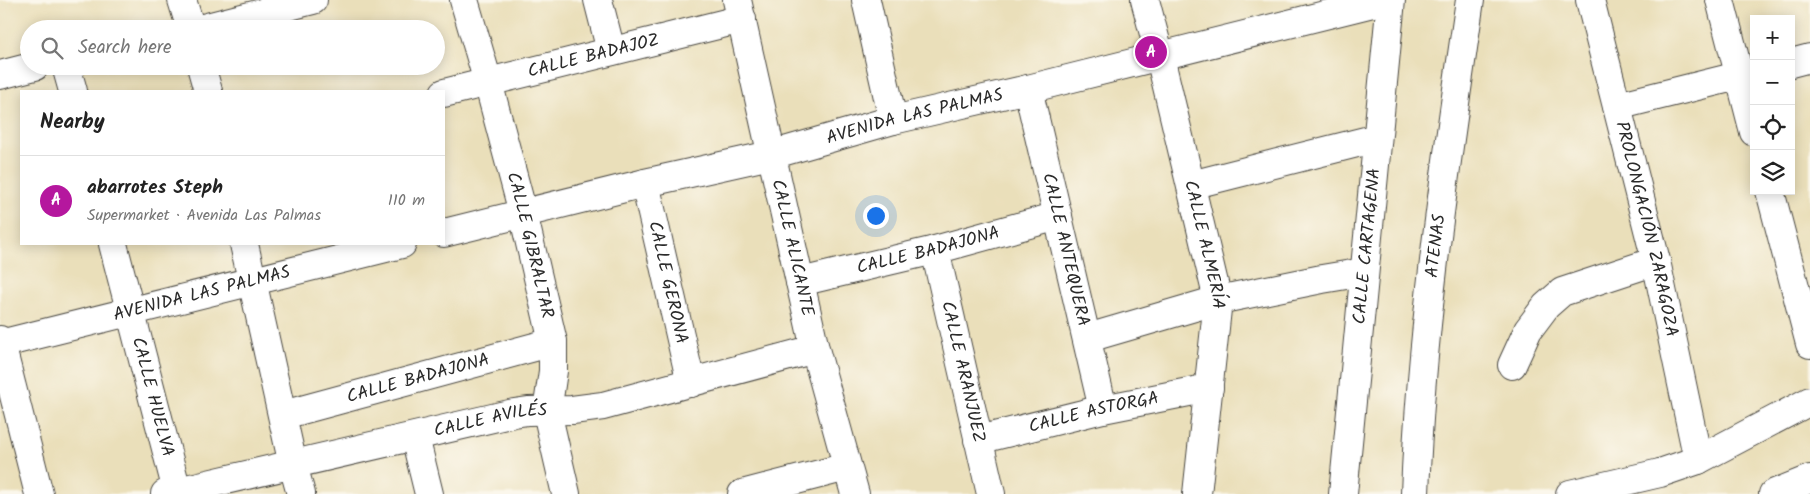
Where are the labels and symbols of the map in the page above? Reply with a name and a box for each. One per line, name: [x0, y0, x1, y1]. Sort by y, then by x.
street label: CALLE BADAJOZ: [525, 26, 662, 86]
pin: A: [1135, 33, 1167, 71]
street label: AVENIDA LAS PALMAS: [823, 81, 1006, 153]
street label: PROLONGACIÓN ZARAGOZA: [1607, 118, 1686, 340]
street label: CALLE CARTAGENA: [1345, 167, 1389, 326]
street label: CALLE GIBRALTAR: [498, 169, 562, 321]
street label: CALLE ANTEQUERA: [1034, 170, 1098, 329]
street label: CALLE ALICANTE: [763, 177, 822, 320]
street label: CALLE ALMERÍA: [1175, 177, 1233, 311]
your location: [863, 203, 889, 229]
street label: ATENAS: [1418, 212, 1454, 279]
street label: CALLE GERONA: [640, 218, 696, 347]
street label: CALLE BADAJONA: [854, 218, 1003, 283]
street label: AVENIDA LAS PALMAS: [110, 258, 294, 330]
street label: CALLE ARANJUEZ: [933, 298, 993, 446]
street label: CALLE HUELVA: [123, 334, 182, 460]
street label: CALLE BADAJONA: [344, 345, 493, 412]
street label: CALLE ASTORGA: [1026, 384, 1161, 441]
street label: CALLE AVILÉS: [431, 396, 548, 446]

